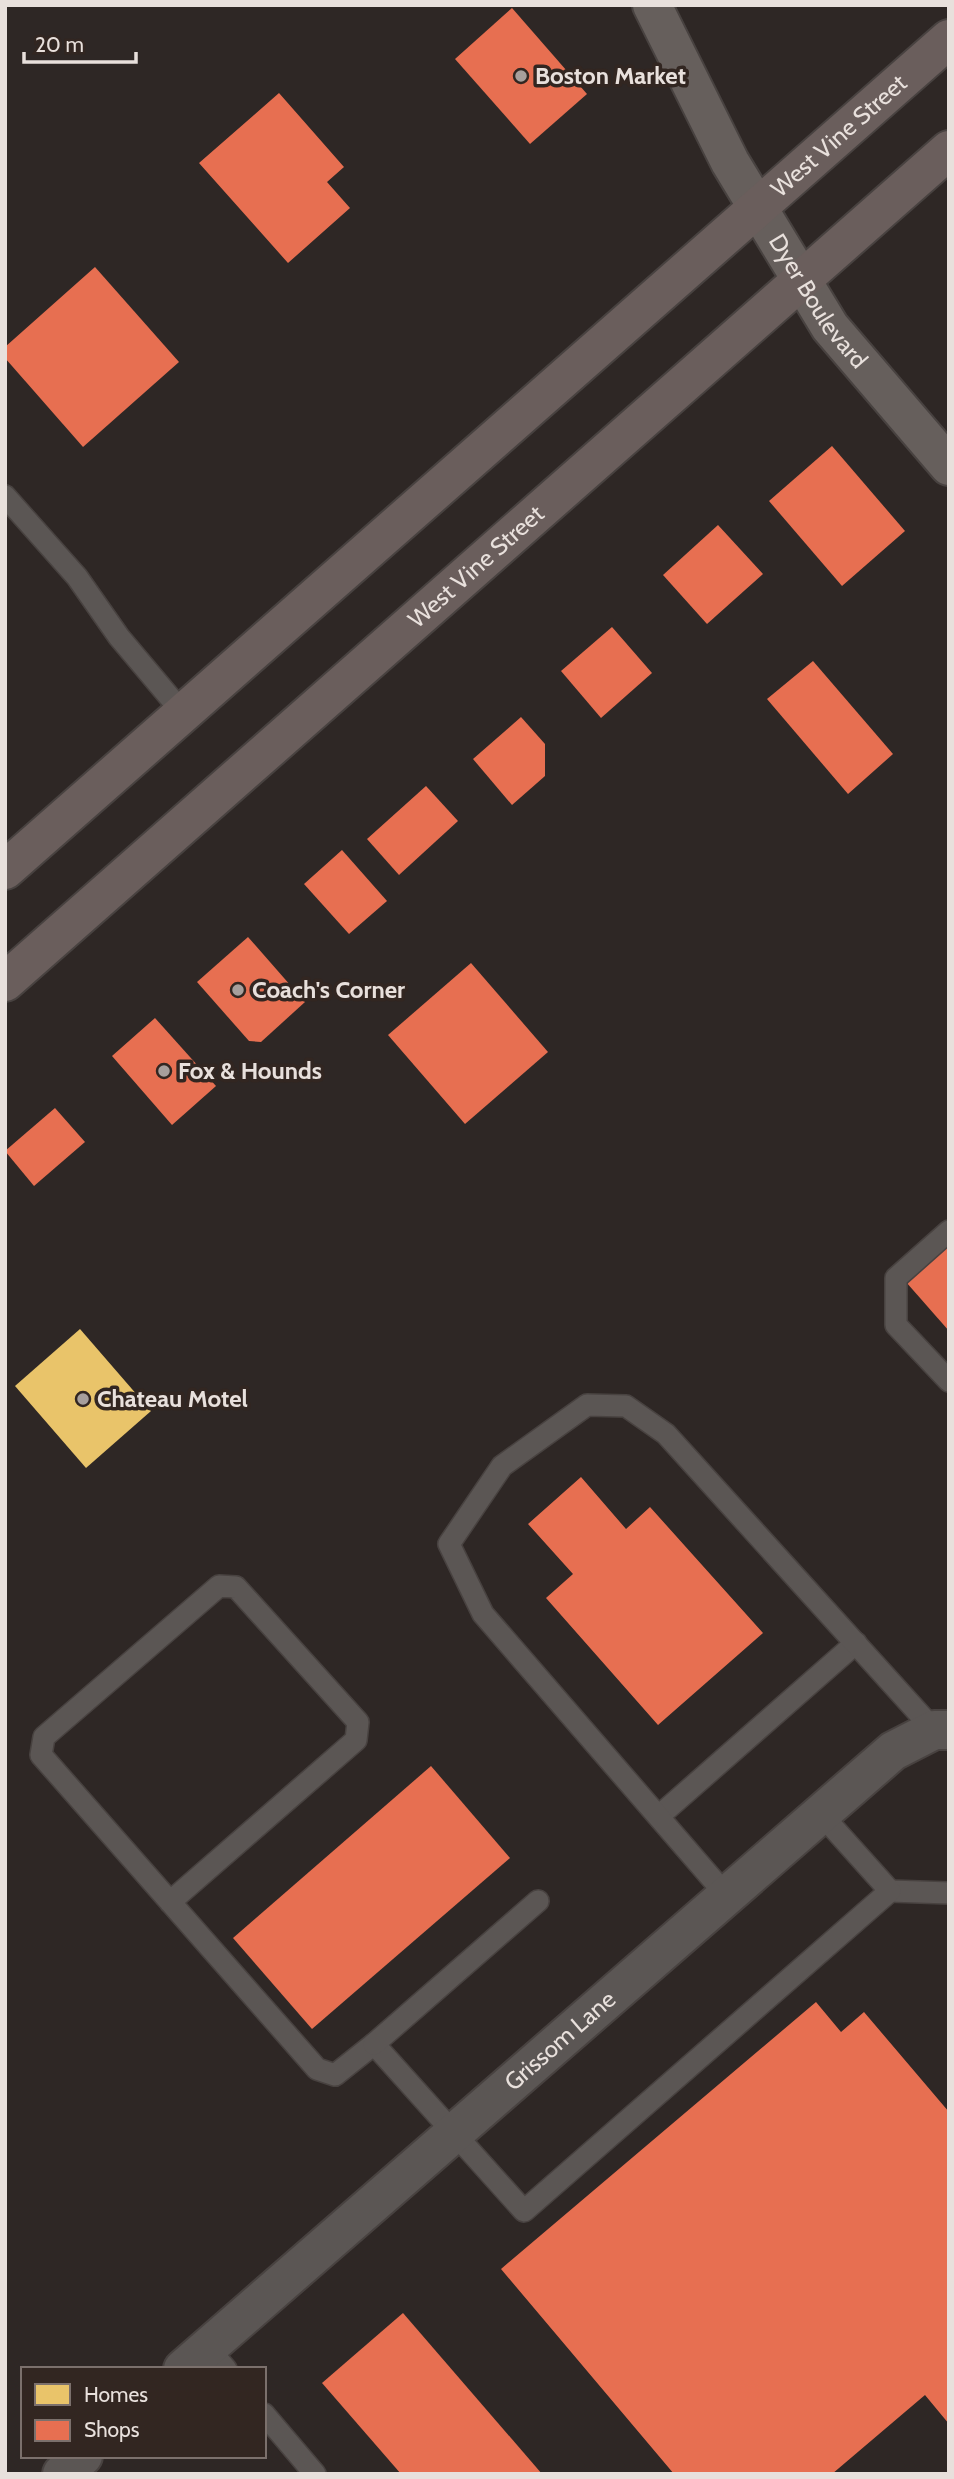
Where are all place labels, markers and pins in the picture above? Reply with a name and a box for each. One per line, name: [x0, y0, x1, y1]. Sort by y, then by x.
place label: Boston Market: [535, 61, 686, 90]
marker: Boston Market: [513, 68, 529, 84]
place label: Coach's Corner: [252, 975, 405, 1004]
marker: Coach's Corner: [230, 982, 246, 998]
place label: Fox & Hounds: [178, 1056, 322, 1085]
marker: Fox & Hounds: [156, 1063, 172, 1079]
place label: Chateau Motel: [97, 1384, 248, 1413]
marker: Chateau Motel: [75, 1391, 91, 1407]

